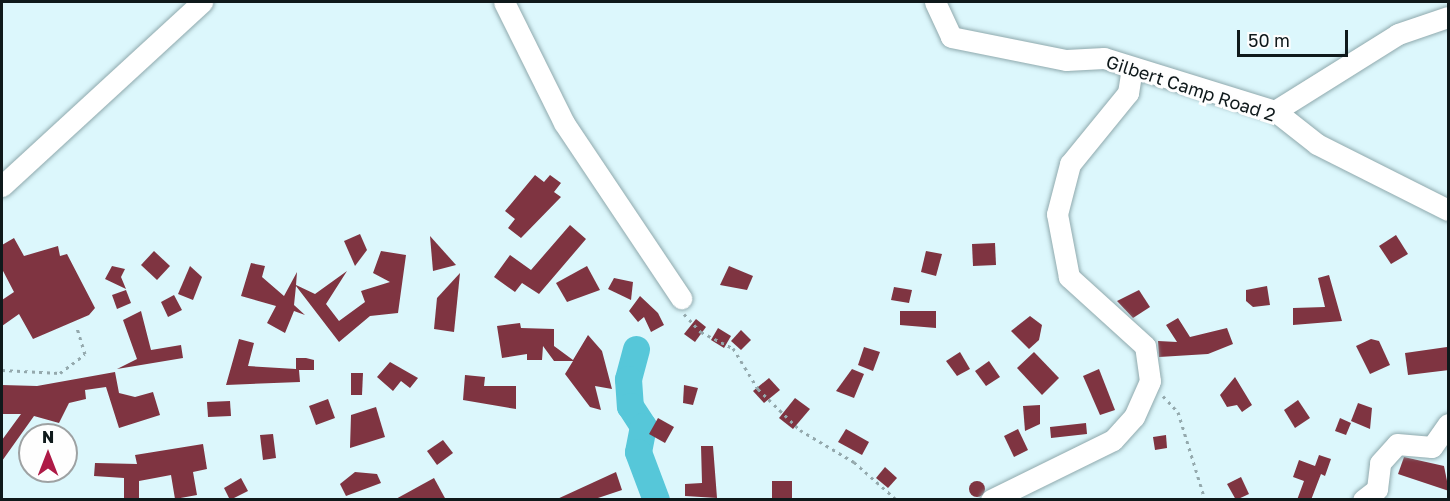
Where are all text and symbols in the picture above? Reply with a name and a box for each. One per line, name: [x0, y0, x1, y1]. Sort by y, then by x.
scale bar: [1240, 18, 1351, 56]
text: 50 m: [1248, 29, 1290, 51]
street label: Gilbert Camp Road 2: [1104, 50, 1278, 126]
north arrow: [18, 423, 78, 483]
text: N: [42, 427, 54, 447]

